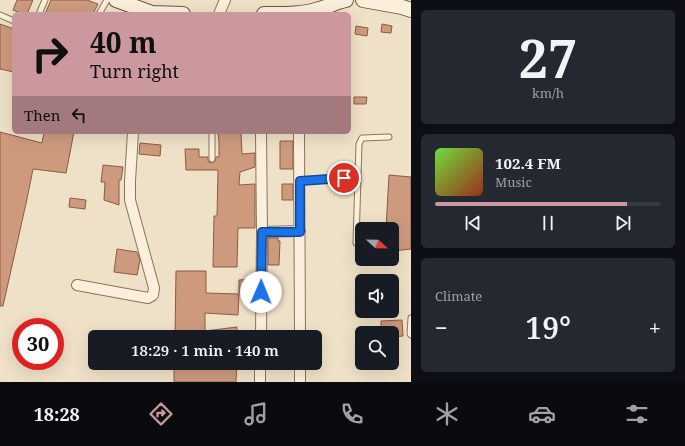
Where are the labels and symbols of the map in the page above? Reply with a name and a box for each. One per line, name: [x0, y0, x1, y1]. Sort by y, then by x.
pin: [327, 161, 361, 195]
north arrow: [355, 222, 399, 266]
position arrow: [240, 271, 282, 313]
speed limit sign: 30: [12, 318, 64, 370]

